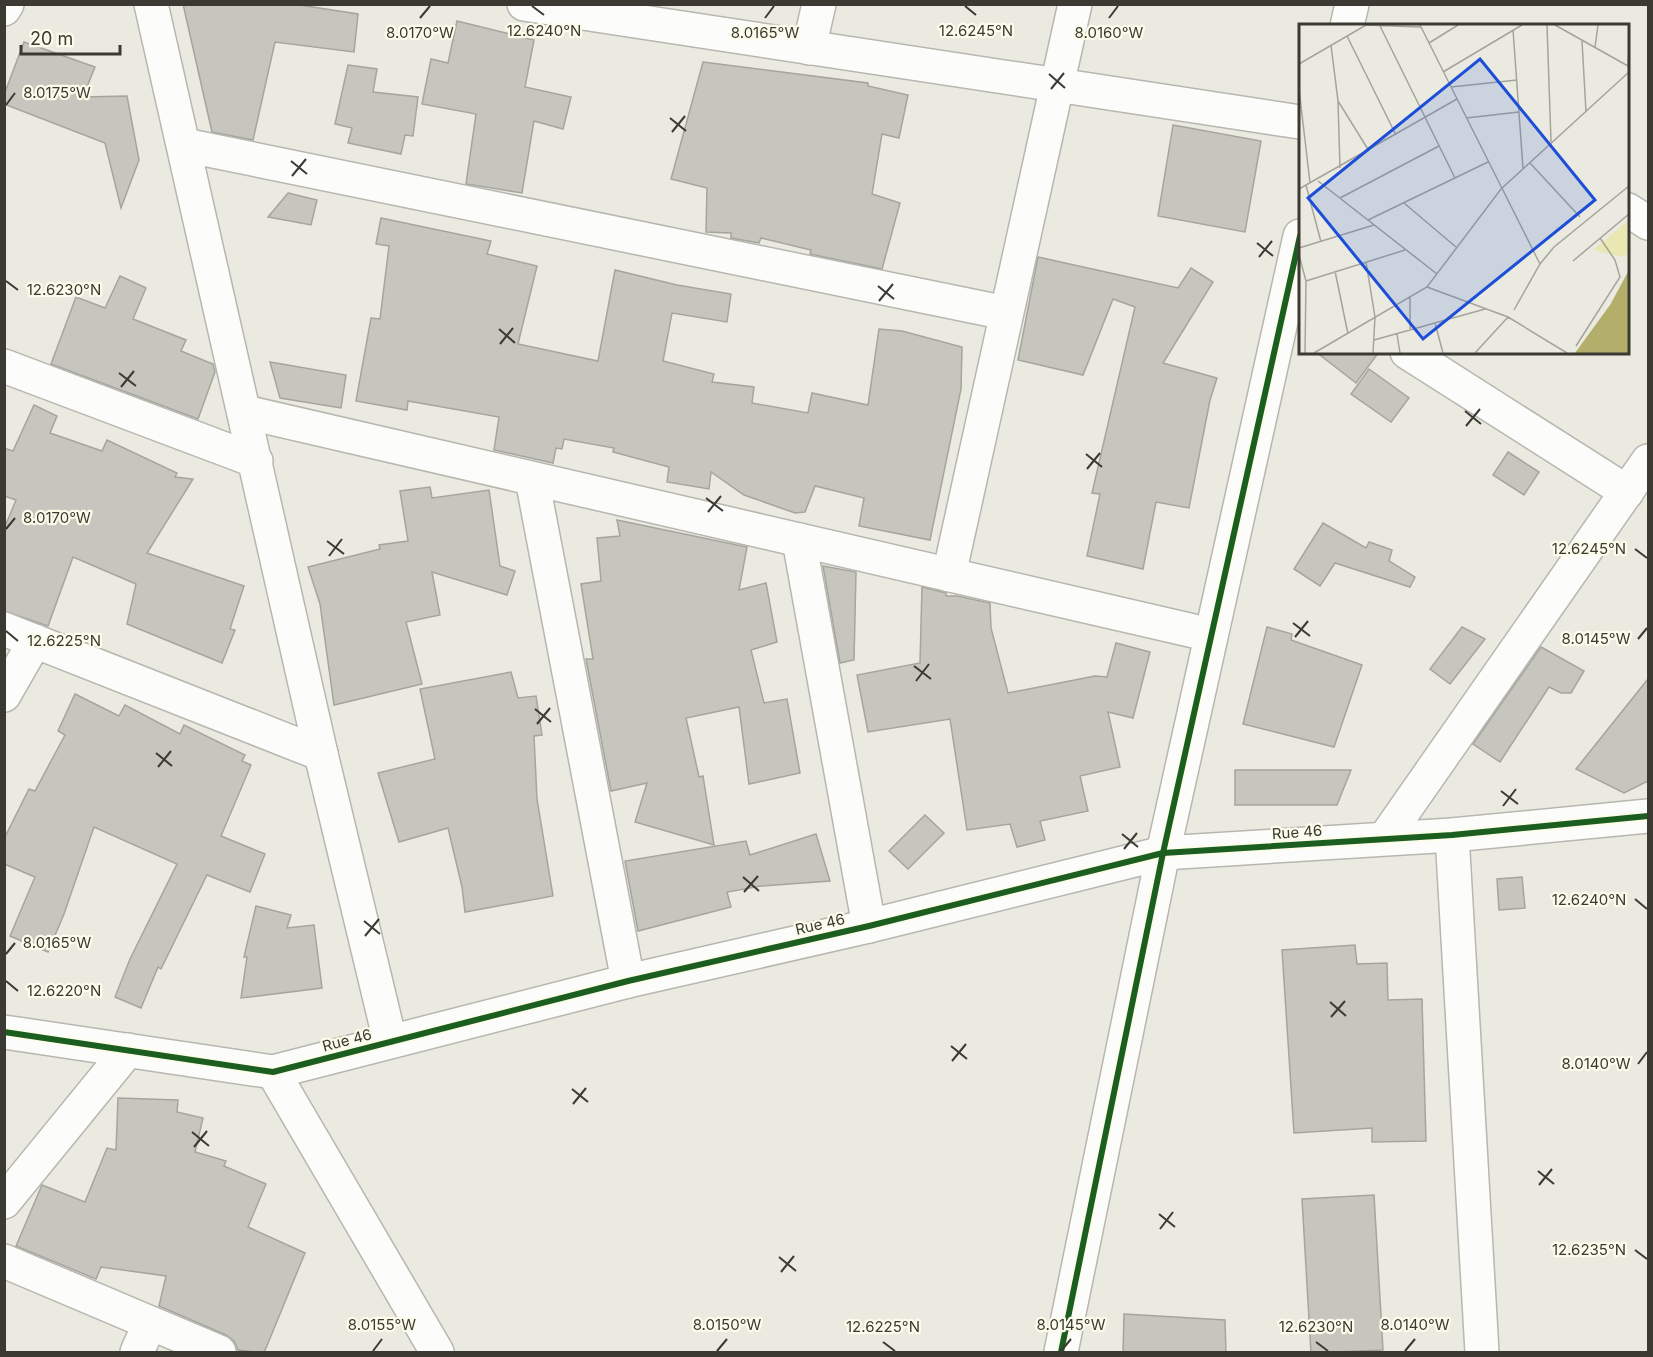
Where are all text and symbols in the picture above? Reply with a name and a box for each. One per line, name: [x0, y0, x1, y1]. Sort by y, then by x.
scale bar: [21, 18, 120, 56]
text: 12.6240°N: [507, 21, 581, 40]
text: 12.6245°N: [939, 21, 1013, 40]
text: 8.0170°W: [386, 23, 454, 42]
text: 8.0165°W: [731, 23, 799, 42]
text: 8.0160°W: [1075, 23, 1144, 42]
inset map: [1299, 24, 1629, 354]
text: 20 m: [30, 28, 73, 49]
text: 8.0175°W: [23, 83, 91, 102]
text: 12.6230°N: [27, 280, 101, 299]
text: 8.0170°W: [23, 508, 91, 527]
text: 12.6245°N: [1552, 539, 1626, 558]
text: 8.0145°W: [1562, 629, 1631, 648]
text: 12.6225°N: [27, 631, 101, 650]
street label: Rue 46: [1271, 821, 1323, 843]
text: 12.6240°N: [1552, 890, 1626, 909]
street label: Rue 46: [793, 909, 847, 939]
text: 8.0165°W: [23, 933, 91, 952]
text: 12.6220°N: [27, 981, 101, 1000]
street label: Rue 46: [320, 1024, 374, 1056]
text: 8.0140°W: [1561, 1054, 1631, 1073]
text: 12.6235°N: [1552, 1240, 1626, 1259]
text: 8.0155°W: [348, 1315, 416, 1334]
text: 8.0150°W: [693, 1315, 762, 1334]
text: 8.0145°W: [1037, 1315, 1106, 1334]
text: 8.0140°W: [1380, 1315, 1450, 1334]
text: 12.6225°N: [846, 1317, 920, 1336]
text: 12.6230°N: [1279, 1317, 1353, 1336]

